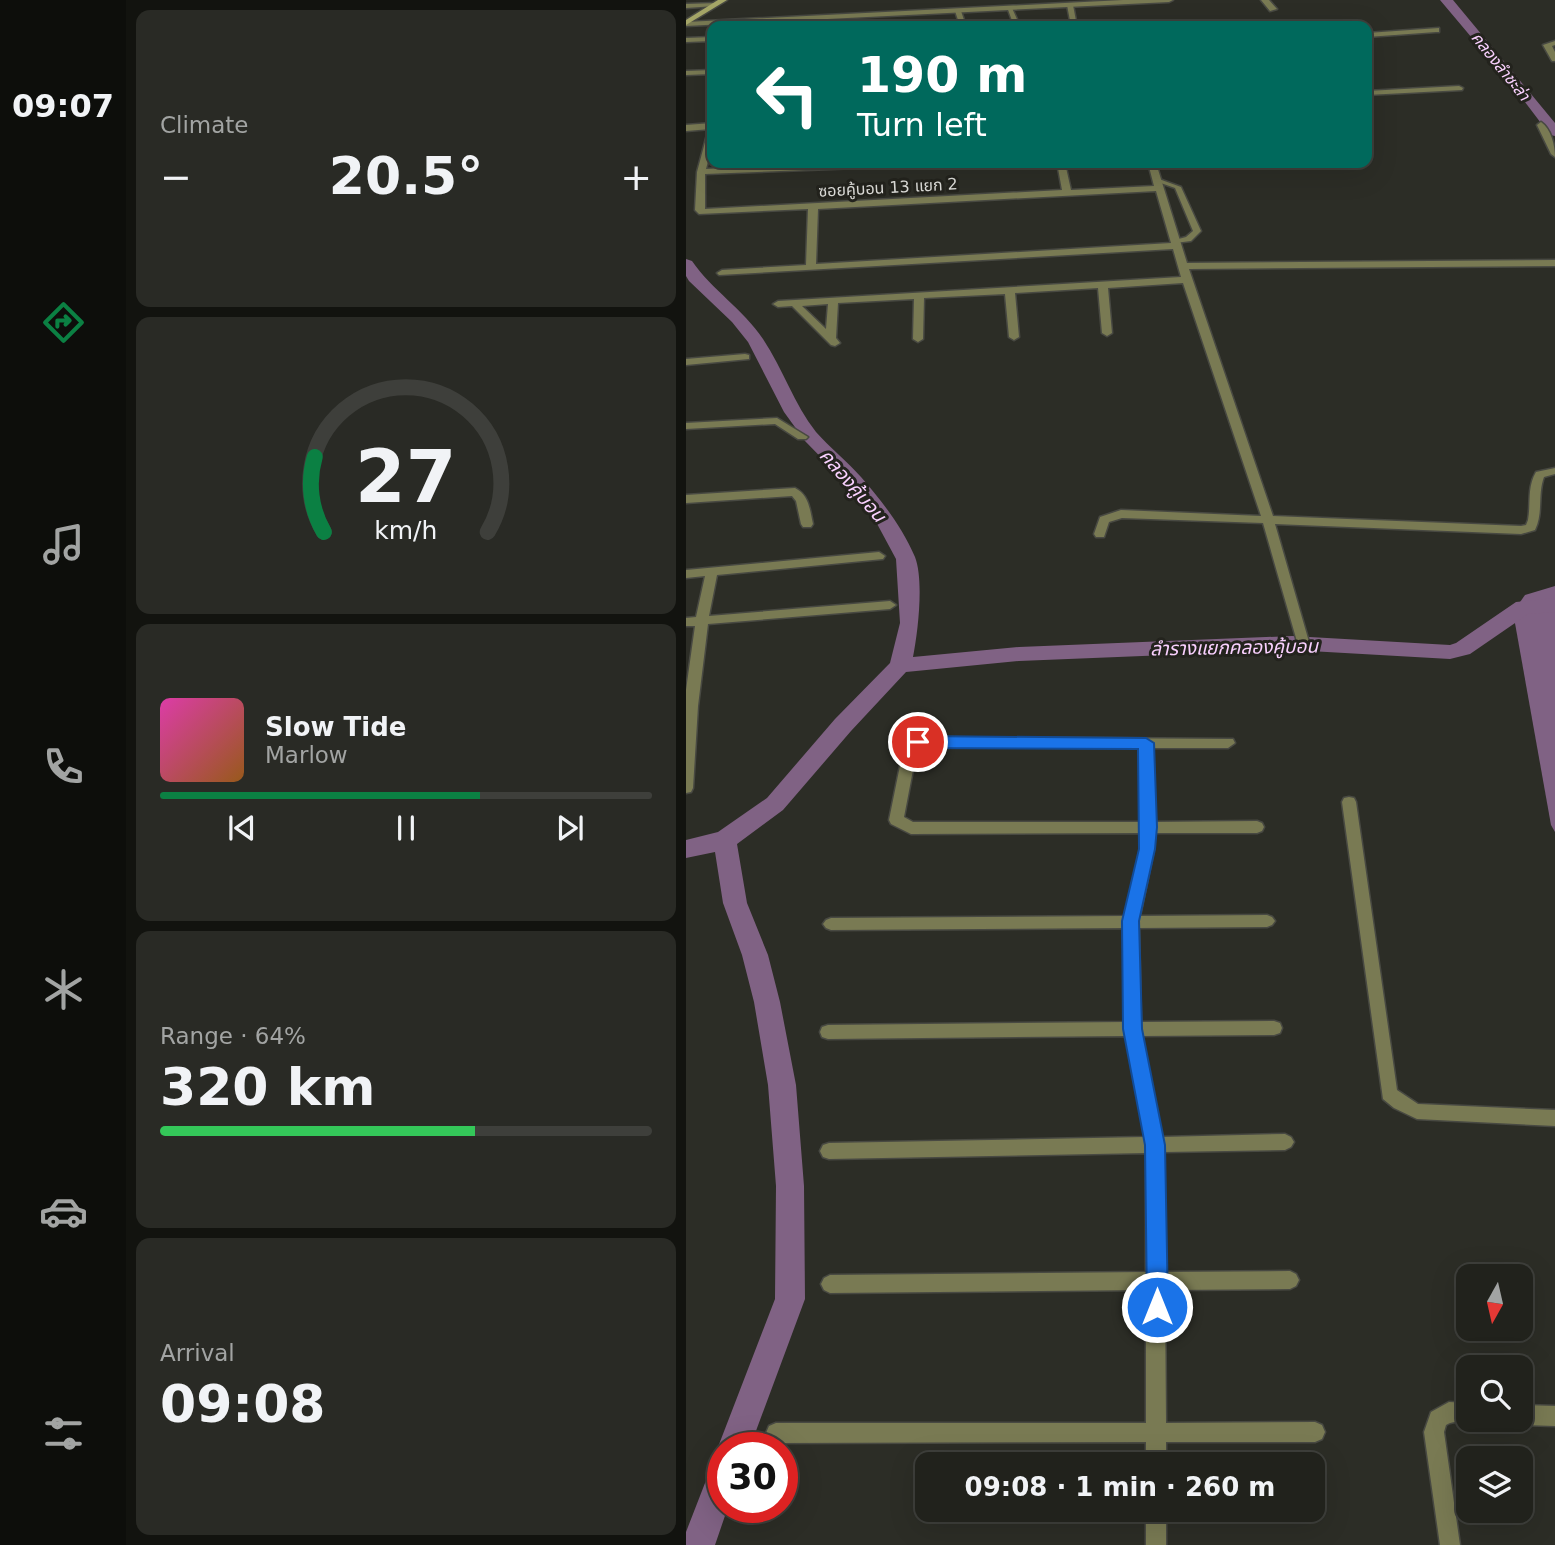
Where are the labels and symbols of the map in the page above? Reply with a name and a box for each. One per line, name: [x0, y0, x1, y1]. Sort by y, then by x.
water label: คลองลำชะล่า: [1467, 28, 1535, 105]
street label: ซอยคู้บอน 13 แยก 2: [818, 174, 958, 201]
water label: คลองคู้บอน: [814, 444, 891, 528]
water label: ลำรางแยกคลองคู้บอน: [1150, 635, 1320, 661]
pin: [888, 712, 948, 772]
north arrow: [1456, 1264, 1533, 1340]
position arrow: [1120, 1270, 1194, 1344]
speed limit sign: 30: [707, 1432, 798, 1523]

